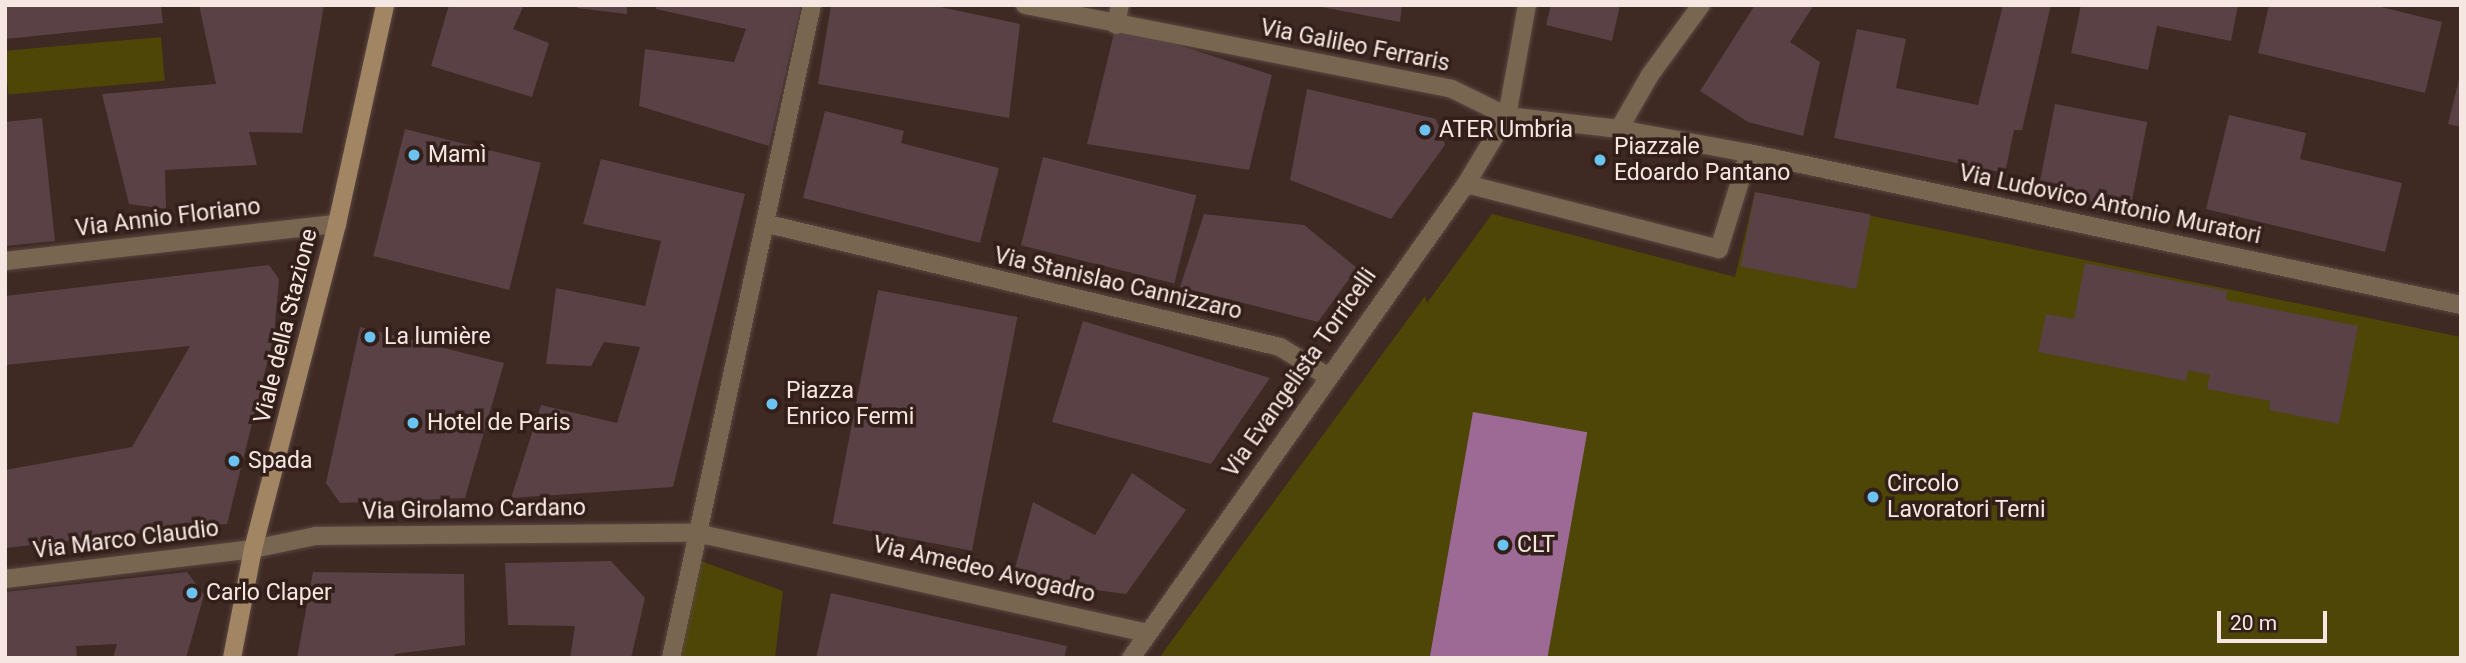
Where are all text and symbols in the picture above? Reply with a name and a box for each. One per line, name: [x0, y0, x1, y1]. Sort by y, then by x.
street label: Via Galileo Ferraris: [1258, 14, 1452, 78]
place label: ATER Umbria: [1439, 116, 1573, 144]
marker: ATER Umbria: [1417, 122, 1433, 138]
place label: Piazzale Edoardo Pantano: [1614, 133, 1790, 187]
place label: Mamì: [428, 141, 486, 169]
marker: Mamì: [406, 147, 422, 163]
marker: Piazzale Edoardo Pantano: [1592, 152, 1608, 168]
street label: Via Ludovico Antonio Muratori: [1956, 159, 2264, 251]
street label: Via Annio Floriano: [74, 193, 262, 243]
street label: Viale della Stazione: [248, 226, 324, 426]
street label: Via Stanislao Cannizzaro: [991, 242, 1245, 326]
street label: Via Evangelista Torricelli: [1217, 263, 1383, 483]
place label: La lumière: [384, 323, 491, 351]
marker: La lumière: [362, 329, 378, 345]
place label: Piazza Enrico Fermi: [786, 377, 914, 431]
marker: Piazza Enrico Fermi: [764, 396, 780, 412]
place label: Hotel de Paris: [427, 409, 571, 437]
marker: Hotel de Paris: [405, 415, 421, 431]
place label: Spada: [248, 447, 313, 475]
marker: Spada: [226, 453, 242, 469]
place label: Circolo Lavoratori Terni: [1887, 470, 2046, 524]
marker: Circolo Lavoratori Terni: [1865, 489, 1881, 505]
street label: Via Girolamo Cardano: [362, 494, 586, 526]
street label: Via Marco Claudio: [32, 515, 220, 565]
street label: Via Amedeo Avogadro: [870, 531, 1098, 609]
place label: CLT: [1517, 531, 1555, 559]
marker: CLT: [1495, 537, 1511, 553]
place label: Carlo Claper: [206, 579, 332, 607]
marker: Carlo Claper: [184, 585, 200, 601]
scale bar: [2221, 596, 2331, 640]
text: 20 m: [2230, 611, 2277, 635]

